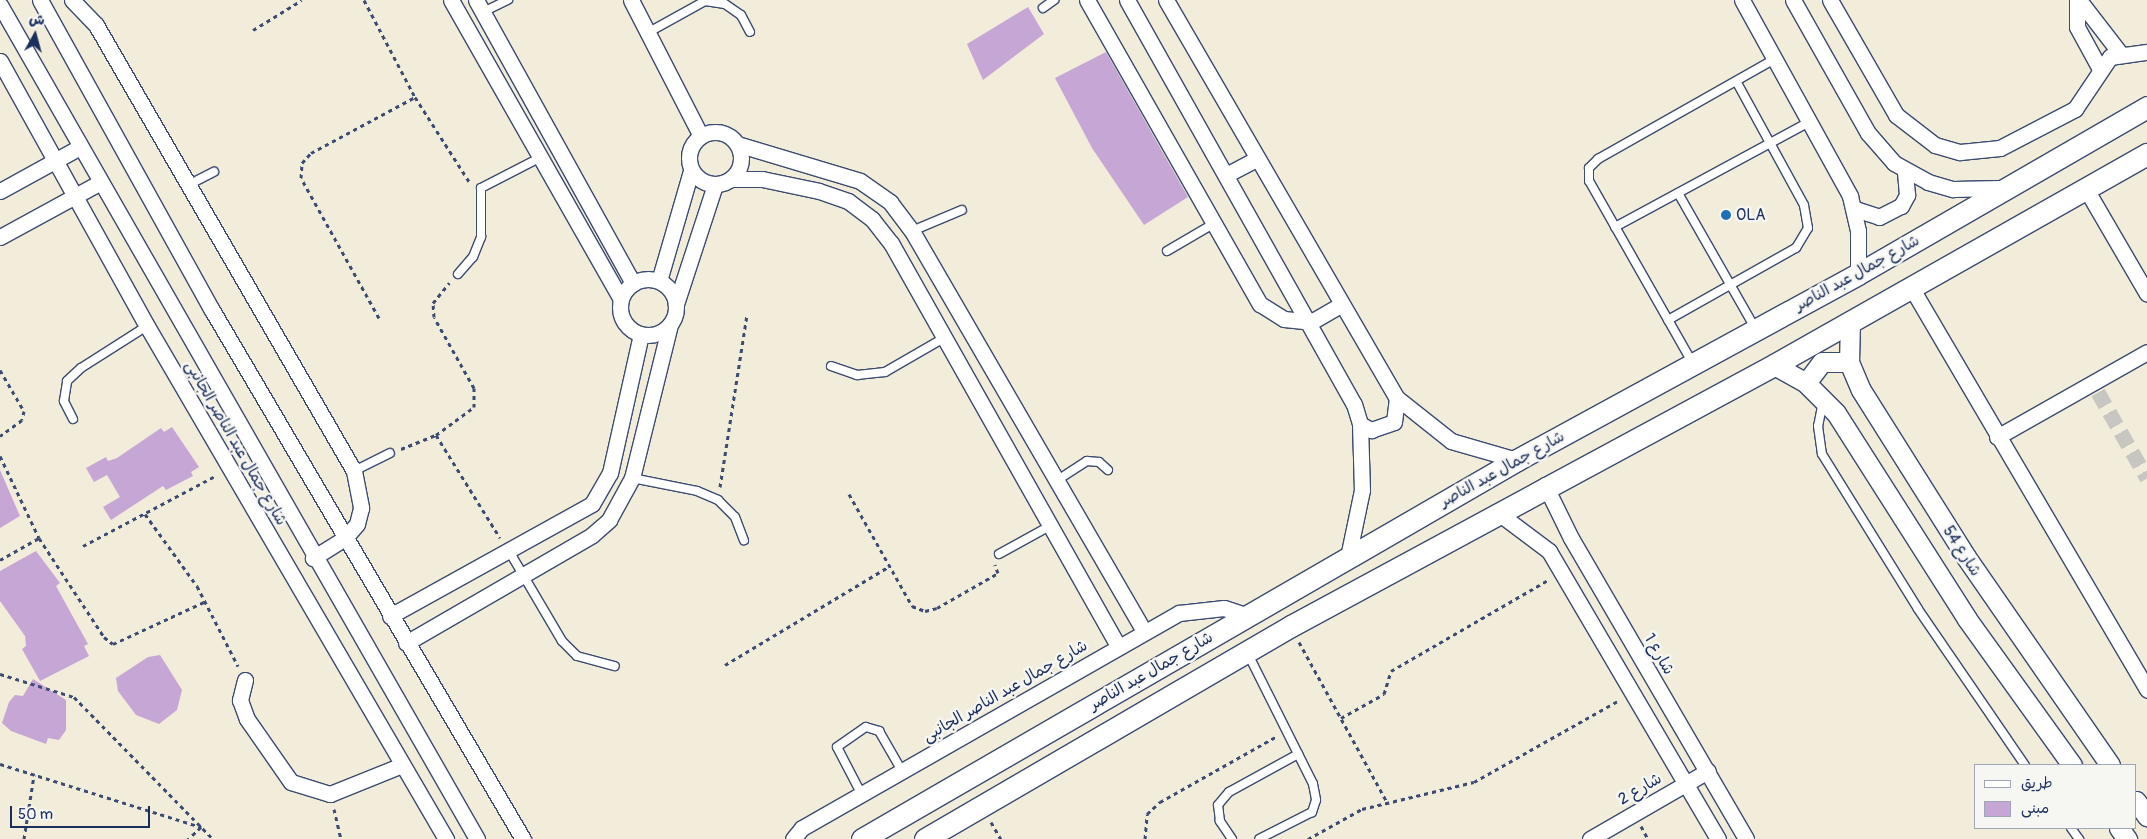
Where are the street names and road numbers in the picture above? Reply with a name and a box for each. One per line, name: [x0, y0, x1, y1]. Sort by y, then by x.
street label: شارع جمال عبد الناصر: [1791, 231, 1923, 315]
street label: شارع جمال عبد الناصر الجانبى: [181, 357, 291, 529]
street label: شارع جمال عبد الناصر: [1436, 427, 1568, 511]
street label: شارع 54: [1939, 522, 1985, 580]
street label: شارع جمال عبد الناصر: [1086, 628, 1216, 714]
street label: شارع 1: [1640, 630, 1678, 678]
street label: شارع جمال عبد الناصر الجانبى: [919, 636, 1091, 746]
street label: شارع 2: [1615, 769, 1665, 809]

